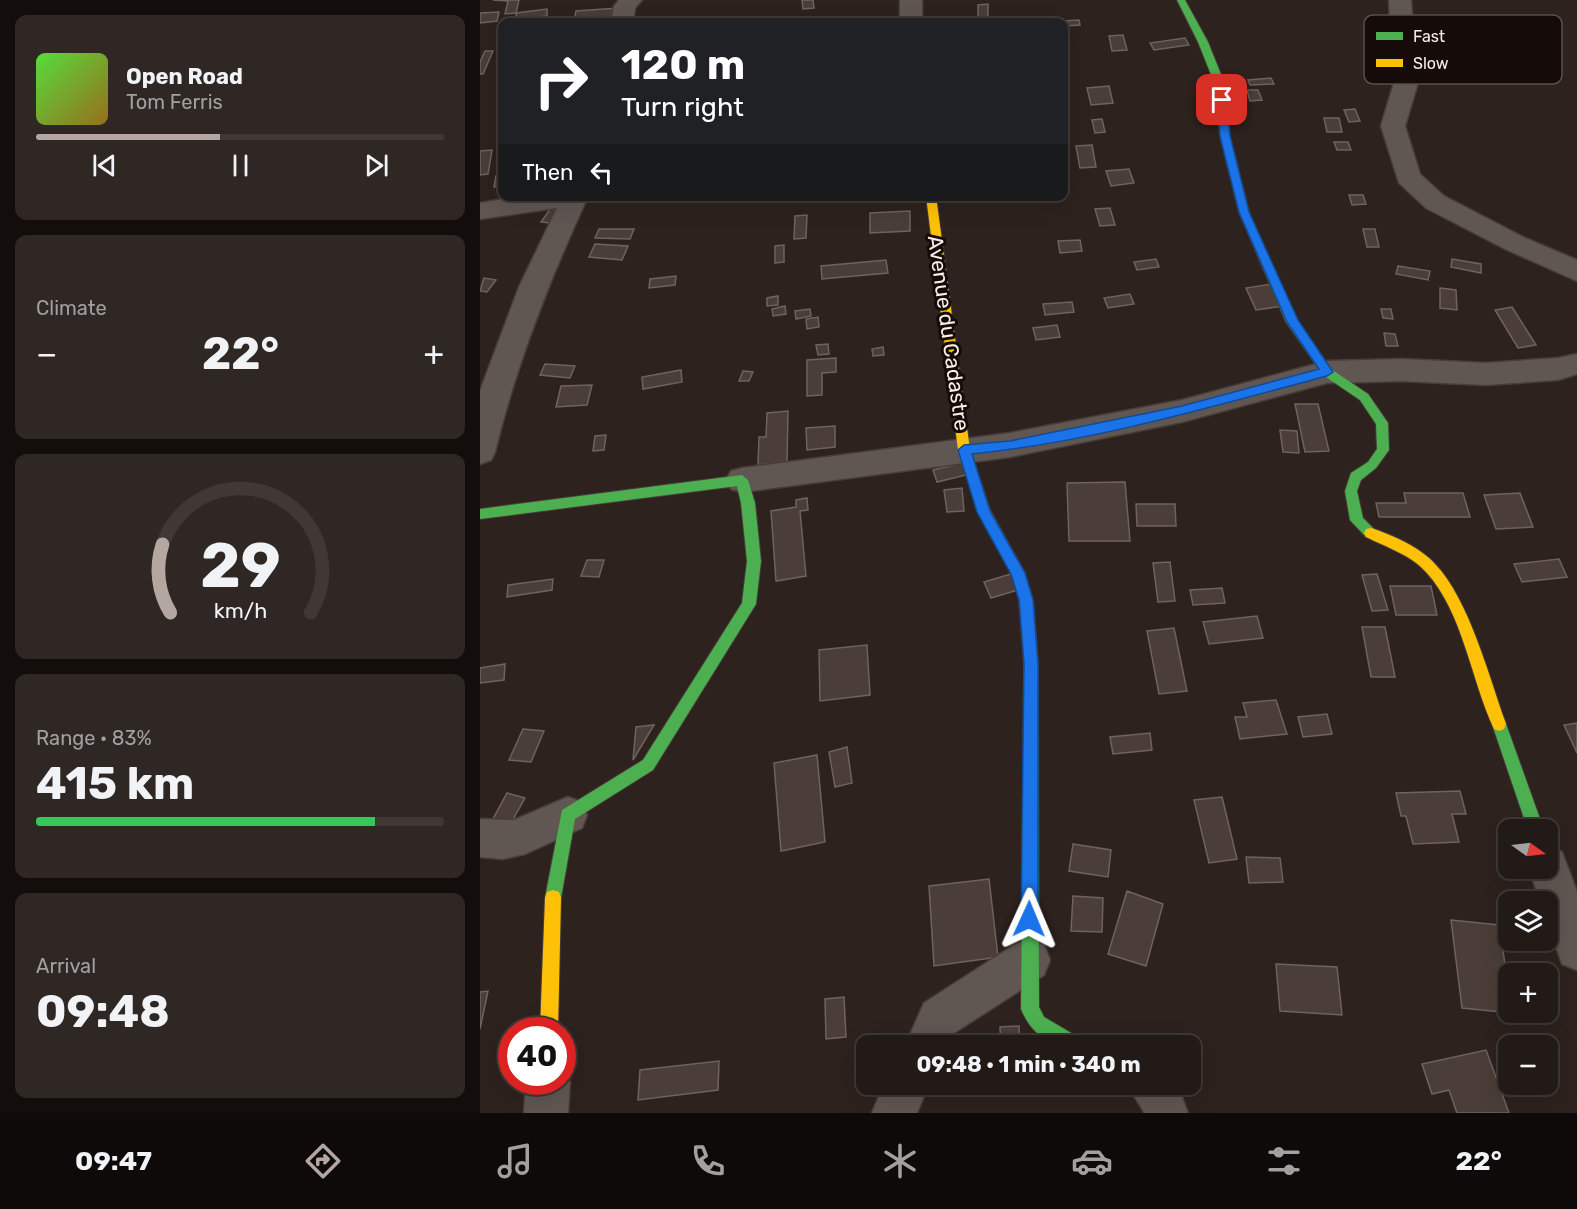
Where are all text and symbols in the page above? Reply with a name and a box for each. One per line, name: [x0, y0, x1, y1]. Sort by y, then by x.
legend: [1364, 15, 1562, 84]
text: Fast: [1413, 27, 1445, 46]
text: 120 m: [621, 40, 745, 90]
icon: right: [522, 42, 600, 120]
text: Slow: [1413, 54, 1449, 73]
text: Open Road: [126, 63, 243, 90]
pin: [1196, 74, 1247, 125]
icon: arrive: [1205, 83, 1238, 116]
text: Tom Ferris: [126, 90, 223, 114]
text: Turn right: [621, 91, 744, 123]
icon: previous: [88, 149, 121, 182]
icon: pause: [224, 149, 257, 182]
icon: next: [360, 149, 393, 182]
icon: left: [585, 156, 618, 189]
text: Then: [522, 159, 573, 186]
street label: Avenue du Cadastre: [923, 234, 975, 432]
text: Climate: [36, 296, 107, 320]
text: 22°: [202, 327, 279, 380]
text: −: [36, 334, 57, 373]
text: +: [423, 334, 444, 373]
text: 29: [200, 530, 280, 604]
text: km/h: [213, 599, 267, 624]
text: Range · 83%: [36, 726, 152, 750]
text: 415 km: [36, 757, 194, 810]
north arrow: [1498, 819, 1558, 879]
map controls: [1498, 819, 1558, 1095]
position arrow: [997, 887, 1061, 951]
button: layers: [1498, 891, 1558, 951]
text: Arrival: [36, 954, 96, 978]
button: +: [1498, 963, 1558, 1023]
text: 09:48: [36, 985, 170, 1038]
speed limit sign: 40: [498, 1017, 576, 1095]
button: −: [1498, 1035, 1558, 1095]
text: 09:48 · 1 min · 340 m: [916, 1051, 1141, 1078]
icon: directions: [302, 1140, 344, 1182]
icon: music: [494, 1140, 536, 1182]
icon: phone: [687, 1140, 729, 1182]
icon: climate: [879, 1140, 921, 1182]
icon: car: [1071, 1140, 1113, 1182]
icon: filters: [1263, 1140, 1305, 1182]
text: 09:47: [75, 1145, 152, 1177]
text: 22°: [1456, 1145, 1502, 1177]

